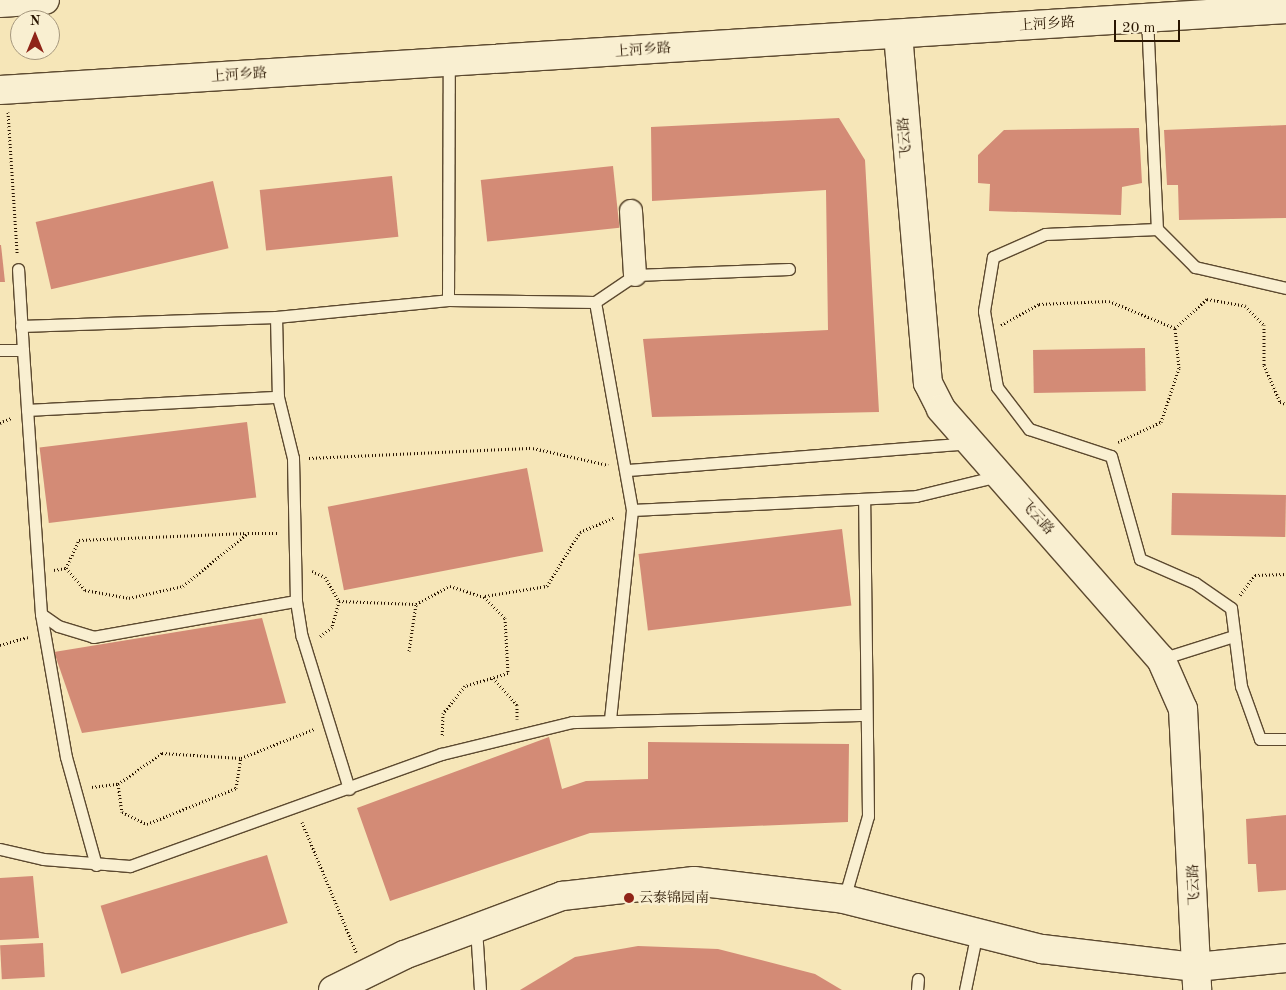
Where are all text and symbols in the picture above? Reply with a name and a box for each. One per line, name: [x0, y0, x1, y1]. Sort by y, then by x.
north arrow: [10, 10, 60, 60]
scale bar: [1116, 10, 1182, 42]
text: N: [30, 14, 40, 28]
street label: 上河乡路: [1018, 14, 1076, 34]
text: 20 m: [1122, 21, 1156, 36]
street label: 上河乡路: [614, 40, 672, 60]
street label: 上河乡路: [210, 65, 268, 85]
street label: 飞云路: [895, 116, 915, 160]
street label: 飞云路: [1017, 496, 1057, 538]
street label: 飞云路: [1185, 864, 1203, 906]
place label: 云泰锦园南: [639, 890, 709, 906]
marker: 云泰锦园南: [623, 892, 635, 904]

